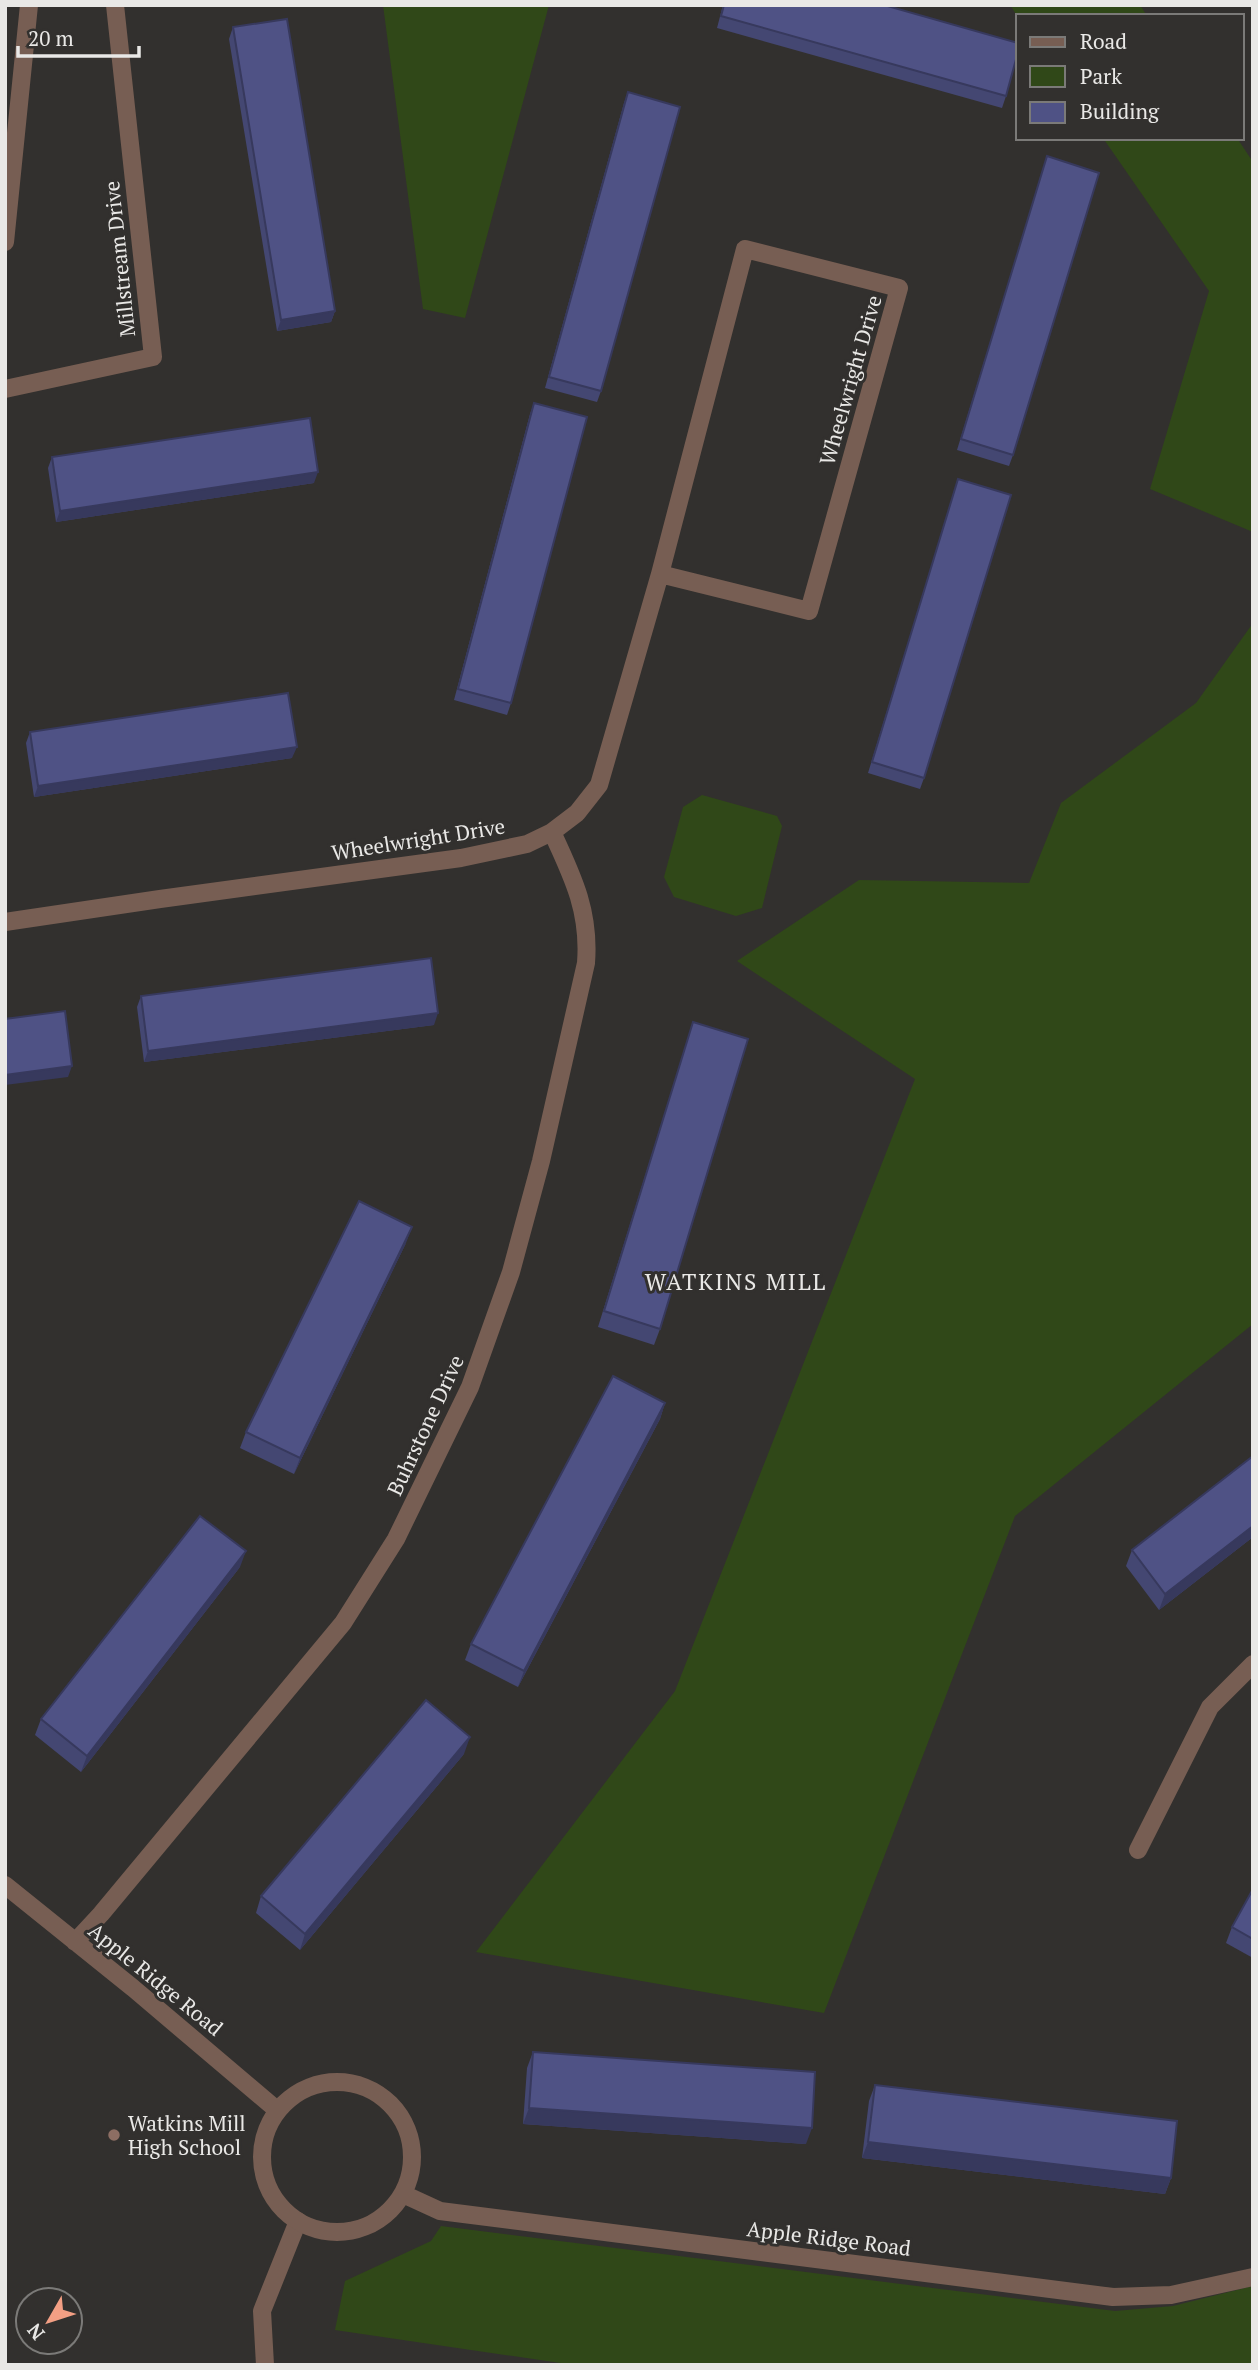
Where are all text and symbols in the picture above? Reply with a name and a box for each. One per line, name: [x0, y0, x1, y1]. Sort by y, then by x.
scale bar: [18, 14, 138, 58]
legend: [1016, 14, 1244, 140]
text: 20 m: [28, 24, 74, 52]
text: Road: [1080, 27, 1127, 55]
text: Park: [1080, 62, 1122, 90]
text: Building: [1080, 97, 1160, 125]
street label: Millstream Drive: [97, 180, 141, 338]
street label: Wheelwright Drive: [812, 292, 888, 468]
street label: Wheelwright Drive: [329, 811, 507, 867]
district label: WATKINS MILL: [645, 1266, 827, 1297]
street label: Buhrstone Drive: [380, 1350, 470, 1500]
street label: Apple Ridge Road: [83, 1916, 229, 2042]
place label: Watkins Mill High School: [128, 2109, 246, 2161]
marker: Watkins Mill High School: [106, 2127, 122, 2143]
street label: Apple Ridge Road: [745, 2214, 913, 2262]
north arrow: [14, 2286, 84, 2356]
text: N: [21, 2318, 50, 2345]

